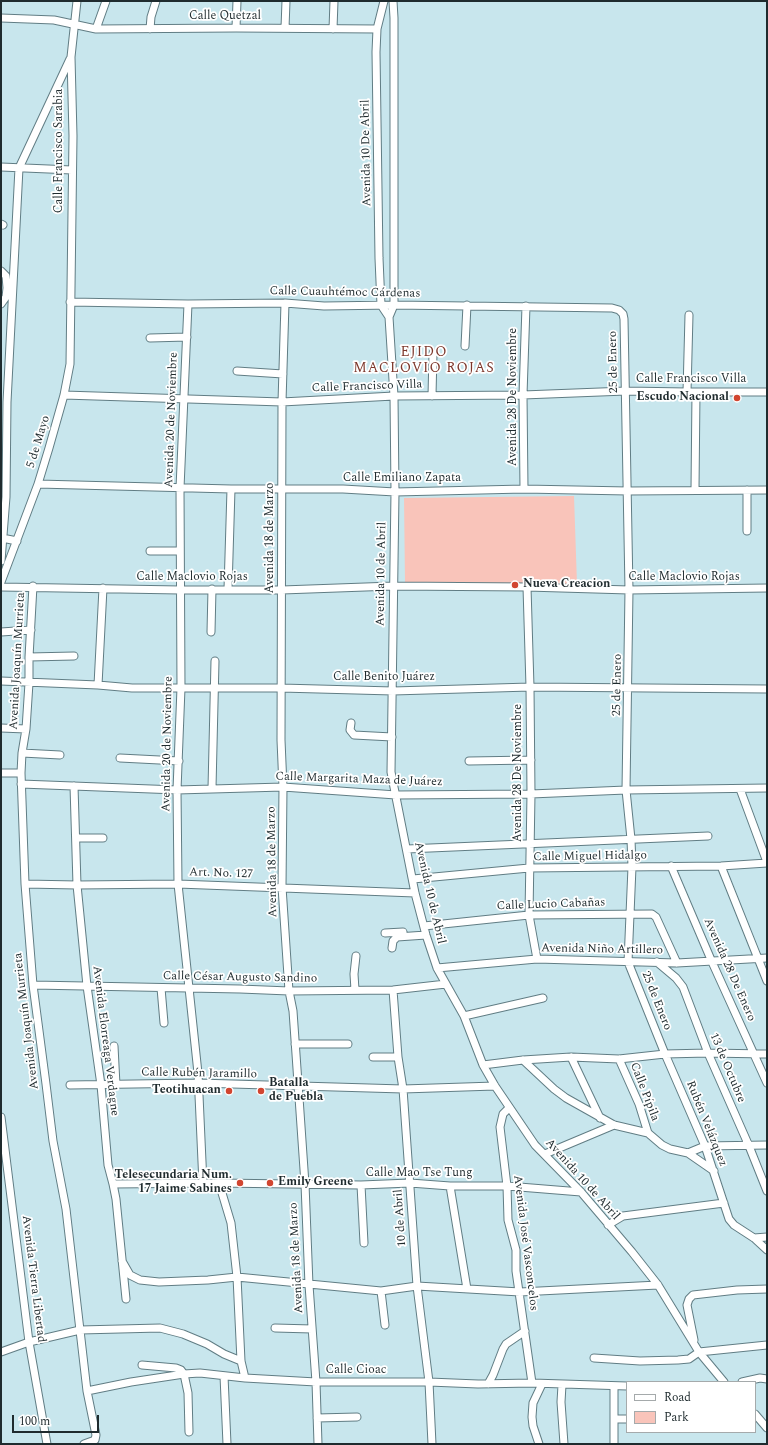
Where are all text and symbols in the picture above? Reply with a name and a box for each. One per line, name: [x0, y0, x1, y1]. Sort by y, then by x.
street label: Calle Quetzal: [189, 10, 261, 24]
street label: Calle Francisco Sarabia: [53, 89, 67, 213]
street label: Avenida 10 De Abril: [359, 99, 375, 207]
street label: Calle Cuauhtémoc Cárdenas: [269, 284, 421, 302]
street label: Avenida 28 De Noviembre: [507, 328, 521, 466]
street label: 25 de Enero: [606, 331, 622, 393]
district label: EJIDO MACLOVIO ROJAS: [353, 345, 495, 378]
street label: Avenida 20 de Noviembre: [162, 352, 182, 488]
street label: Calle Francisco Villa: [636, 373, 746, 387]
street label: Calle Francisco Villa: [311, 378, 423, 396]
place label: Escudo Nacional: [636, 391, 729, 405]
marker: Escudo Nacional: [732, 393, 742, 403]
street label: 5 de Mayo: [24, 414, 54, 470]
street label: Calle Emiliano Zapata: [343, 472, 461, 486]
street label: Avenida 18 de Marzo: [264, 482, 278, 594]
street label: Avenida 10 de Abril: [374, 522, 390, 626]
street label: Calle Maclovio Rojas: [136, 571, 248, 585]
street label: Calle Maclovio Rojas: [628, 571, 740, 585]
place label: Nueva Creacion: [523, 578, 610, 592]
marker: Nueva Creacion: [510, 580, 520, 590]
street label: Avenida Joaquín Murrieta: [7, 592, 29, 730]
street label: 25 de Enero: [610, 654, 626, 716]
street label: Calle Benito Juárez: [333, 671, 435, 685]
street label: Avenida 20 de Noviembre: [160, 676, 176, 812]
street label: Avenida 28 De Noviembre: [512, 704, 526, 842]
street label: Calle Margarita Maza de Juárez: [275, 770, 443, 790]
street label: Avenida 18 de Marzo: [265, 806, 281, 918]
street label: Avenida 10 de Abril: [410, 841, 448, 945]
street label: Calle Miguel Hidalgo: [533, 849, 647, 865]
street label: Art. No. 127: [189, 866, 253, 882]
street label: Calle Lucio Cabañas: [496, 896, 606, 914]
street label: Avenida 28 De Enero: [700, 916, 758, 1024]
street label: Avenida Niño Artillero: [541, 942, 663, 958]
street label: Avenida Joaquín Murrieta: [11, 952, 43, 1090]
street label: Avenida Elorreaga Verdagne: [89, 965, 121, 1117]
street label: Calle César Augusto Sandino: [163, 969, 317, 987]
street label: 25 de Enero: [638, 969, 674, 1033]
street label: 13 de Octubre: [706, 1031, 748, 1105]
street label: Calle Pípila: [626, 1061, 662, 1123]
street label: Calle Rubén Jaramillo: [141, 1066, 257, 1082]
place label: Batalla de Puebla: [269, 1077, 323, 1105]
street label: Rubén Velázquez: [682, 1079, 730, 1169]
place label: Teotihuacan: [152, 1084, 221, 1098]
marker: Teotihuacan: [224, 1086, 234, 1096]
marker: Batalla de Puebla: [256, 1086, 266, 1096]
street label: Avenida 10 de Abril: [542, 1136, 622, 1224]
street label: Calle Mao Tse Tung: [366, 1167, 472, 1181]
place label: Telesecundaria Num. 17 Jaime Sabines: [114, 1169, 232, 1197]
street label: Avenida José Vasconcelos: [510, 1174, 540, 1312]
place label: Emily Greene: [278, 1176, 353, 1190]
marker: Telesecundaria Num. 17 Jaime Sabines: [235, 1178, 245, 1188]
marker: Emily Greene: [265, 1178, 275, 1188]
street label: 10 de Abril: [392, 1189, 410, 1247]
street label: Avenida 18 de Marzo: [287, 1202, 307, 1314]
street label: Avenida Tierra Libertad: [18, 1215, 48, 1343]
street label: Calle Cioac: [325, 1364, 387, 1378]
legend: [626, 1381, 756, 1433]
text: Road: [664, 1388, 691, 1407]
scale bar: [14, 1407, 101, 1433]
text: Park: [664, 1408, 689, 1427]
text: 100 m: [19, 1412, 50, 1431]

